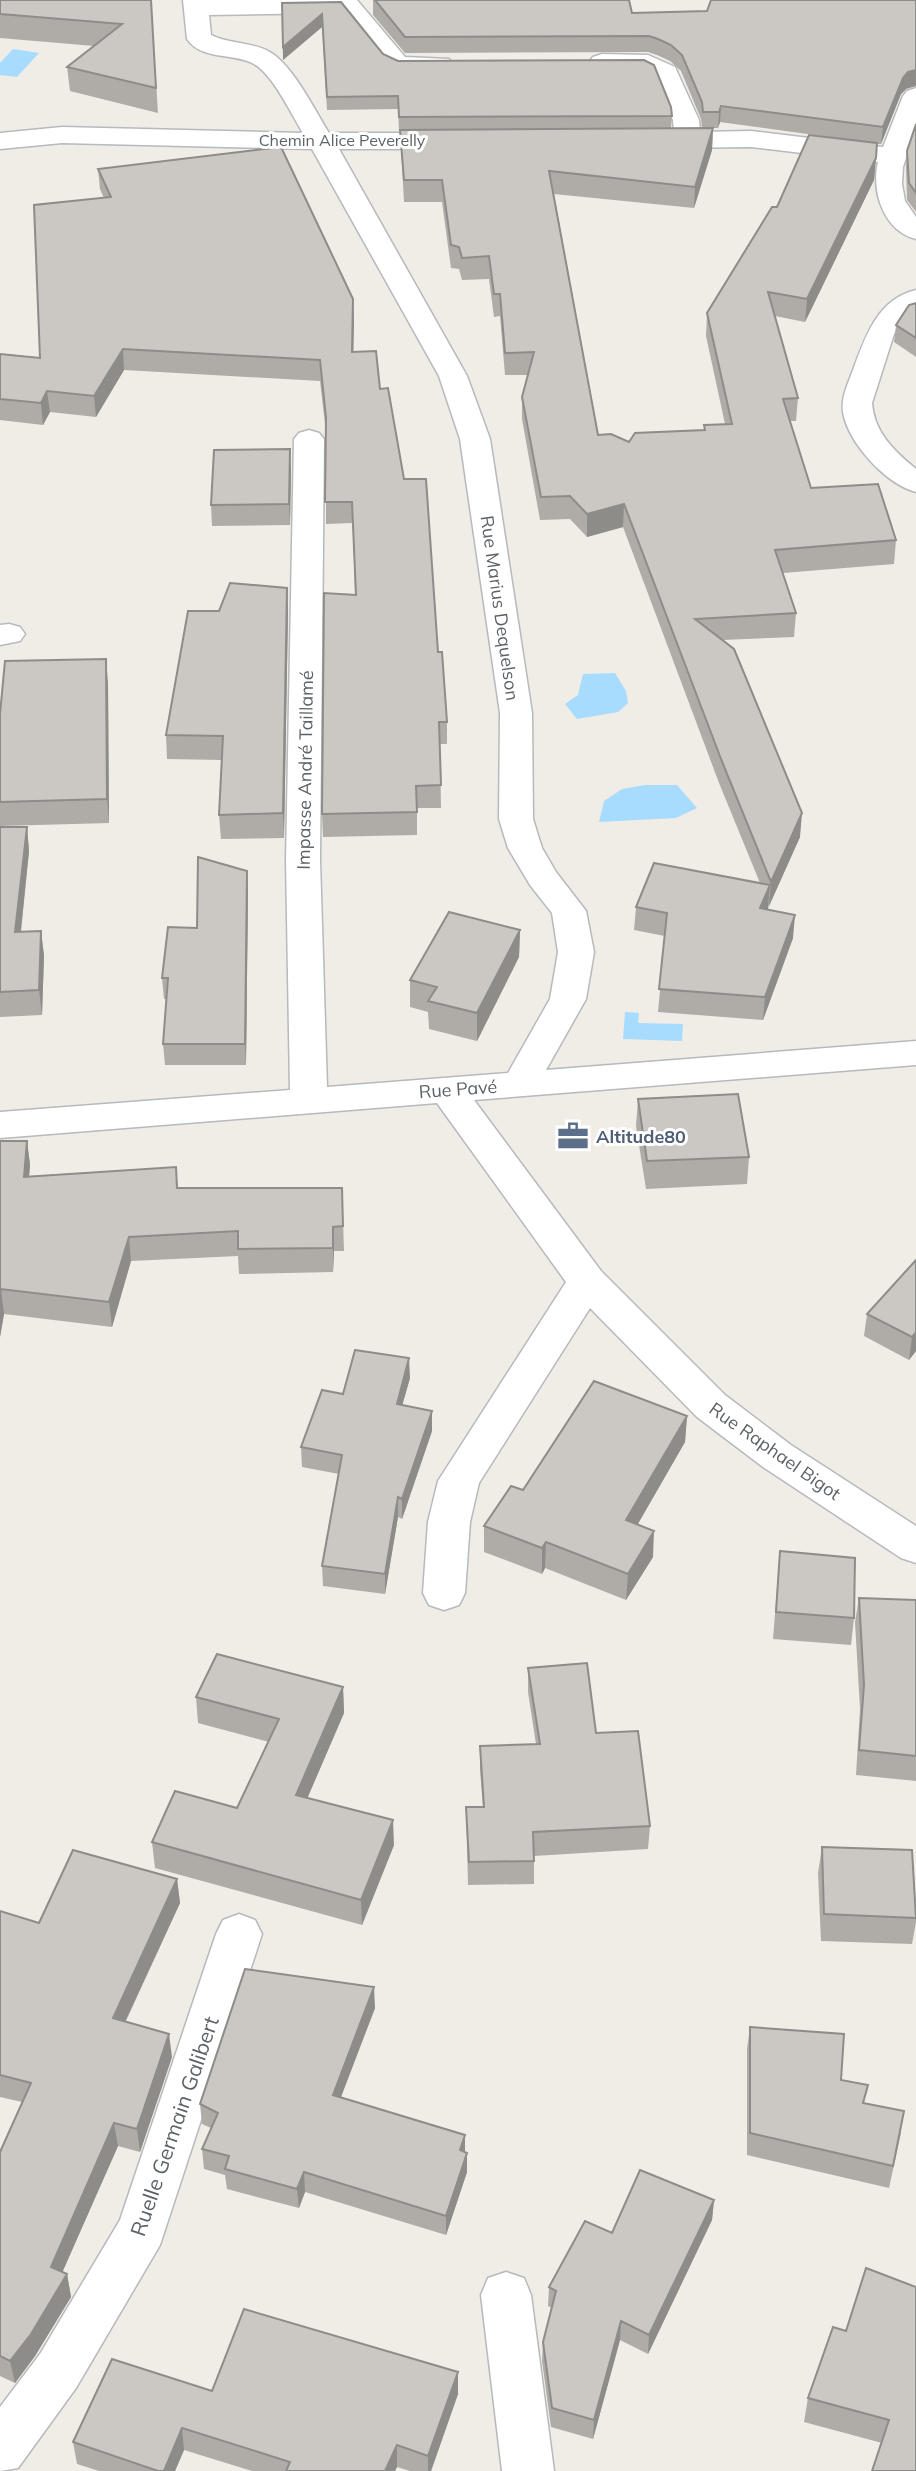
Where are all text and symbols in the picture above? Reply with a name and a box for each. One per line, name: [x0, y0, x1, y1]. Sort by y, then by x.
street label: Chemin Alice Peverelly: [259, 130, 426, 150]
street label: Rue Marius Dequelson: [476, 514, 524, 702]
street label: Impasse André Taillamé: [292, 670, 318, 870]
street label: Rue Pavé: [418, 1075, 498, 1103]
office icon: Altitude80: [556, 1119, 590, 1153]
place label: Altitude80: [596, 1125, 686, 1148]
street label: Rue Raphael Bigot: [705, 1397, 845, 1505]
street label: Ruelle Germain Galibert: [124, 2013, 224, 2239]

